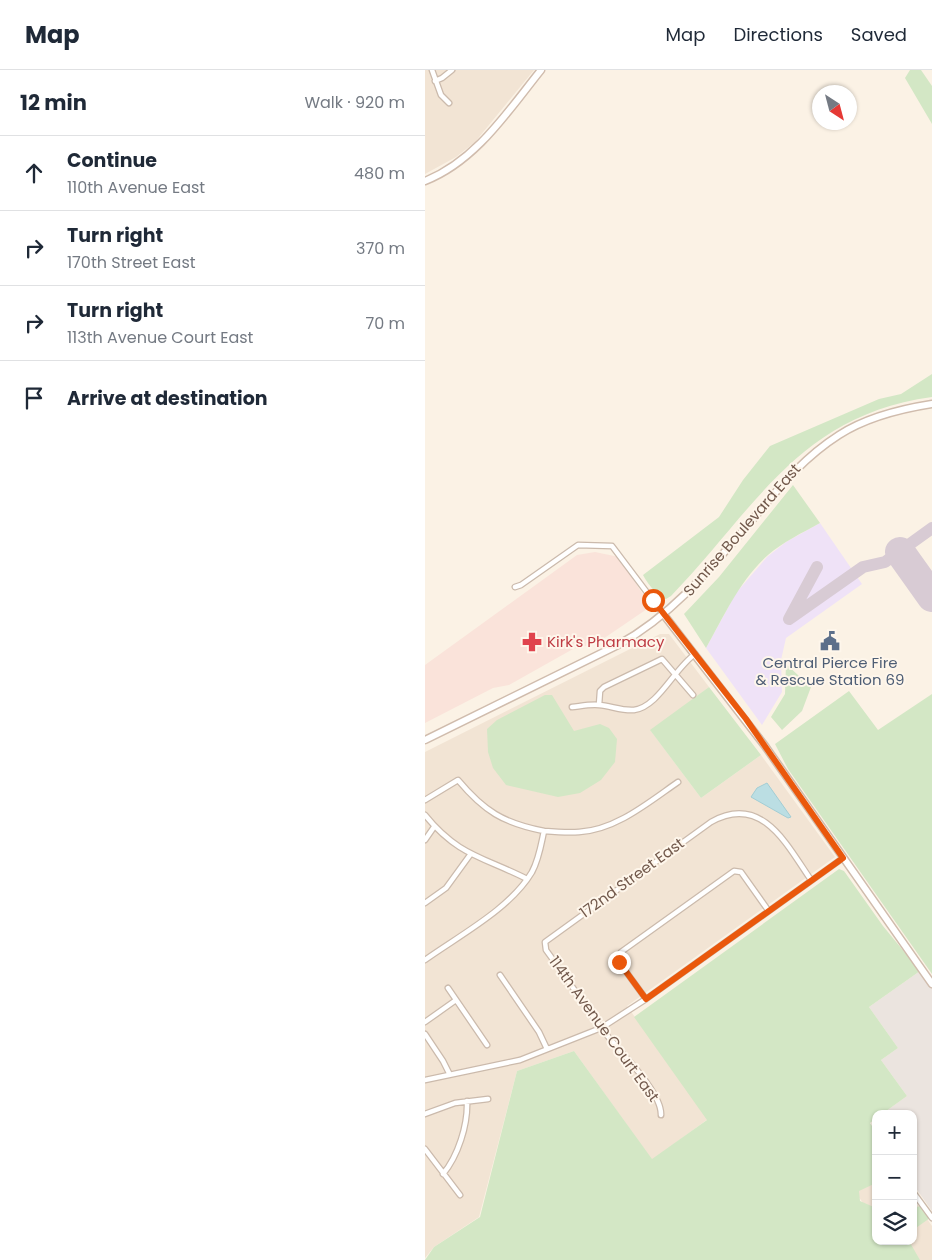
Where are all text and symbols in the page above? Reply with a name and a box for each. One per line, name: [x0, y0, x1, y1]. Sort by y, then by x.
text: Map: [25, 18, 80, 51]
text: Map: [666, 22, 705, 47]
text: Directions: [733, 22, 823, 47]
text: Saved: [851, 22, 907, 47]
north arrow: [812, 85, 857, 130]
text: 12 min: [20, 88, 87, 117]
text: Walk · 920 m: [304, 91, 405, 114]
text: Continue: [67, 147, 157, 174]
icon: ahead: [20, 159, 48, 187]
text: 480 m: [354, 162, 405, 185]
text: 110th Avenue East: [67, 176, 205, 199]
text: Turn right: [67, 222, 163, 249]
icon: right: [20, 234, 48, 262]
text: 370 m: [356, 237, 405, 260]
text: 170th Street East: [67, 251, 196, 274]
text: Turn right: [67, 297, 163, 324]
icon: right: [20, 309, 48, 337]
text: 70 m: [365, 312, 405, 335]
text: 113th Avenue Court East: [67, 326, 253, 349]
icon: arrive: [20, 384, 48, 412]
text: Arrive at destination: [67, 385, 268, 412]
street label: Sunrise Boulevard East: [678, 459, 805, 600]
route start: [642, 589, 665, 612]
public building icon: Central Pierce Fire & Rescue Station 69: [819, 630, 841, 652]
pharmacy icon: Kirk's Pharmacy: [521, 631, 543, 653]
place label: Kirk's Pharmacy: [547, 631, 665, 652]
place label: Central Pierce Fire & Rescue Station 69: [755, 652, 905, 690]
street label: 172nd Street East: [575, 833, 688, 923]
route end: [608, 951, 631, 974]
street label: 114th Avenue Court East: [544, 952, 664, 1106]
map controls: [872, 1110, 917, 1245]
button: +: [872, 1110, 917, 1155]
button: −: [872, 1155, 917, 1200]
button: layers: [872, 1200, 917, 1245]

